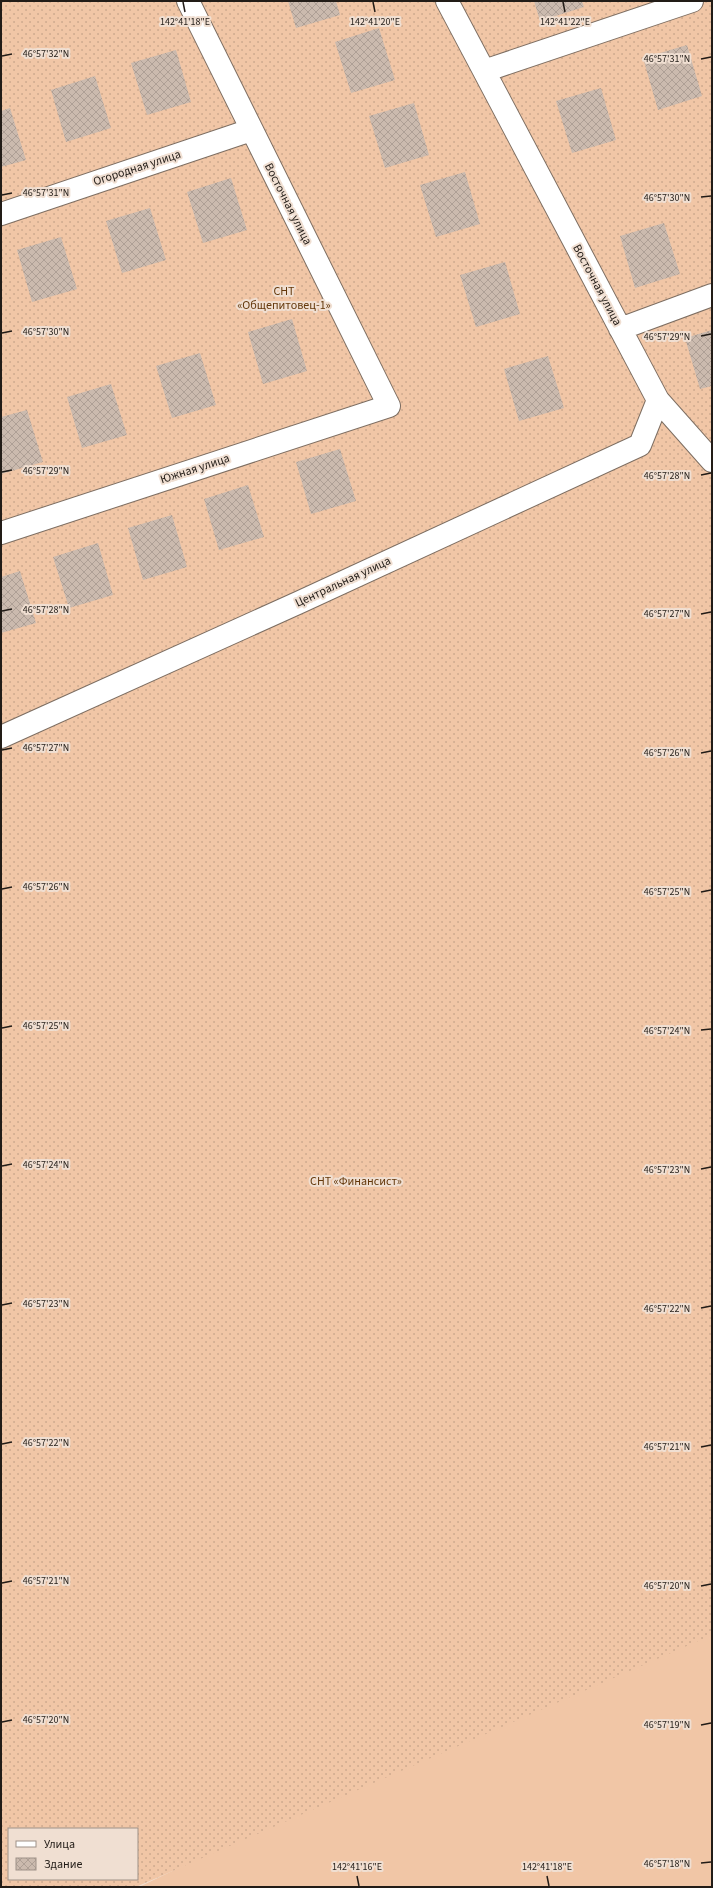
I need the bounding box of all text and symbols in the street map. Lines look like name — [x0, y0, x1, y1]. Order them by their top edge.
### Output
text: 142°41'18"E — [160, 15, 210, 29]
text: 142°41'20"E — [350, 15, 400, 29]
text: 142°41'22"E — [540, 15, 590, 29]
text: 46°57'32"N — [23, 47, 69, 61]
text: 46°57'31"N — [644, 52, 690, 66]
street label: Огородная улица — [91, 146, 183, 190]
street label: Восточная улица — [260, 160, 316, 248]
text: 46°57'31"N — [23, 186, 69, 200]
text: 46°57'30"N — [644, 191, 690, 205]
street label: Восточная улица — [568, 241, 626, 329]
park label: СНТ «Общепитовец-1» — [237, 283, 331, 314]
text: 46°57'30"N — [23, 325, 69, 339]
text: 46°57'29"N — [644, 330, 690, 344]
street label: Южная улица — [158, 450, 232, 488]
text: 46°57'29"N — [23, 464, 69, 478]
text: 46°57'28"N — [644, 469, 690, 483]
street label: Центральная улица — [292, 552, 394, 612]
text: 46°57'28"N — [23, 603, 69, 617]
text: 46°57'27"N — [644, 607, 690, 621]
text: 46°57'27"N — [23, 741, 69, 755]
text: 46°57'26"N — [644, 746, 690, 760]
text: 46°57'26"N — [23, 880, 69, 894]
text: 46°57'25"N — [644, 885, 690, 899]
text: 46°57'25"N — [23, 1019, 69, 1033]
text: 46°57'24"N — [644, 1024, 690, 1038]
text: 46°57'24"N — [23, 1158, 69, 1172]
text: 46°57'23"N — [644, 1163, 690, 1177]
park label: СНТ «Финансист» — [310, 1173, 402, 1190]
text: 46°57'23"N — [23, 1297, 69, 1311]
text: 46°57'22"N — [644, 1302, 690, 1316]
text: 46°57'22"N — [23, 1436, 69, 1450]
text: 46°57'21"N — [644, 1440, 690, 1454]
text: 46°57'21"N — [23, 1574, 69, 1588]
text: 46°57'20"N — [644, 1579, 690, 1593]
text: 46°57'20"N — [23, 1713, 69, 1727]
text: 46°57'19"N — [644, 1718, 690, 1732]
legend — [8, 1828, 138, 1880]
text: Улица — [44, 1836, 75, 1853]
text: Здание — [44, 1856, 83, 1873]
text: 46°57'18"N — [644, 1857, 690, 1871]
text: 142°41'16"E — [332, 1860, 382, 1874]
text: 142°41'18"E — [522, 1860, 572, 1874]

